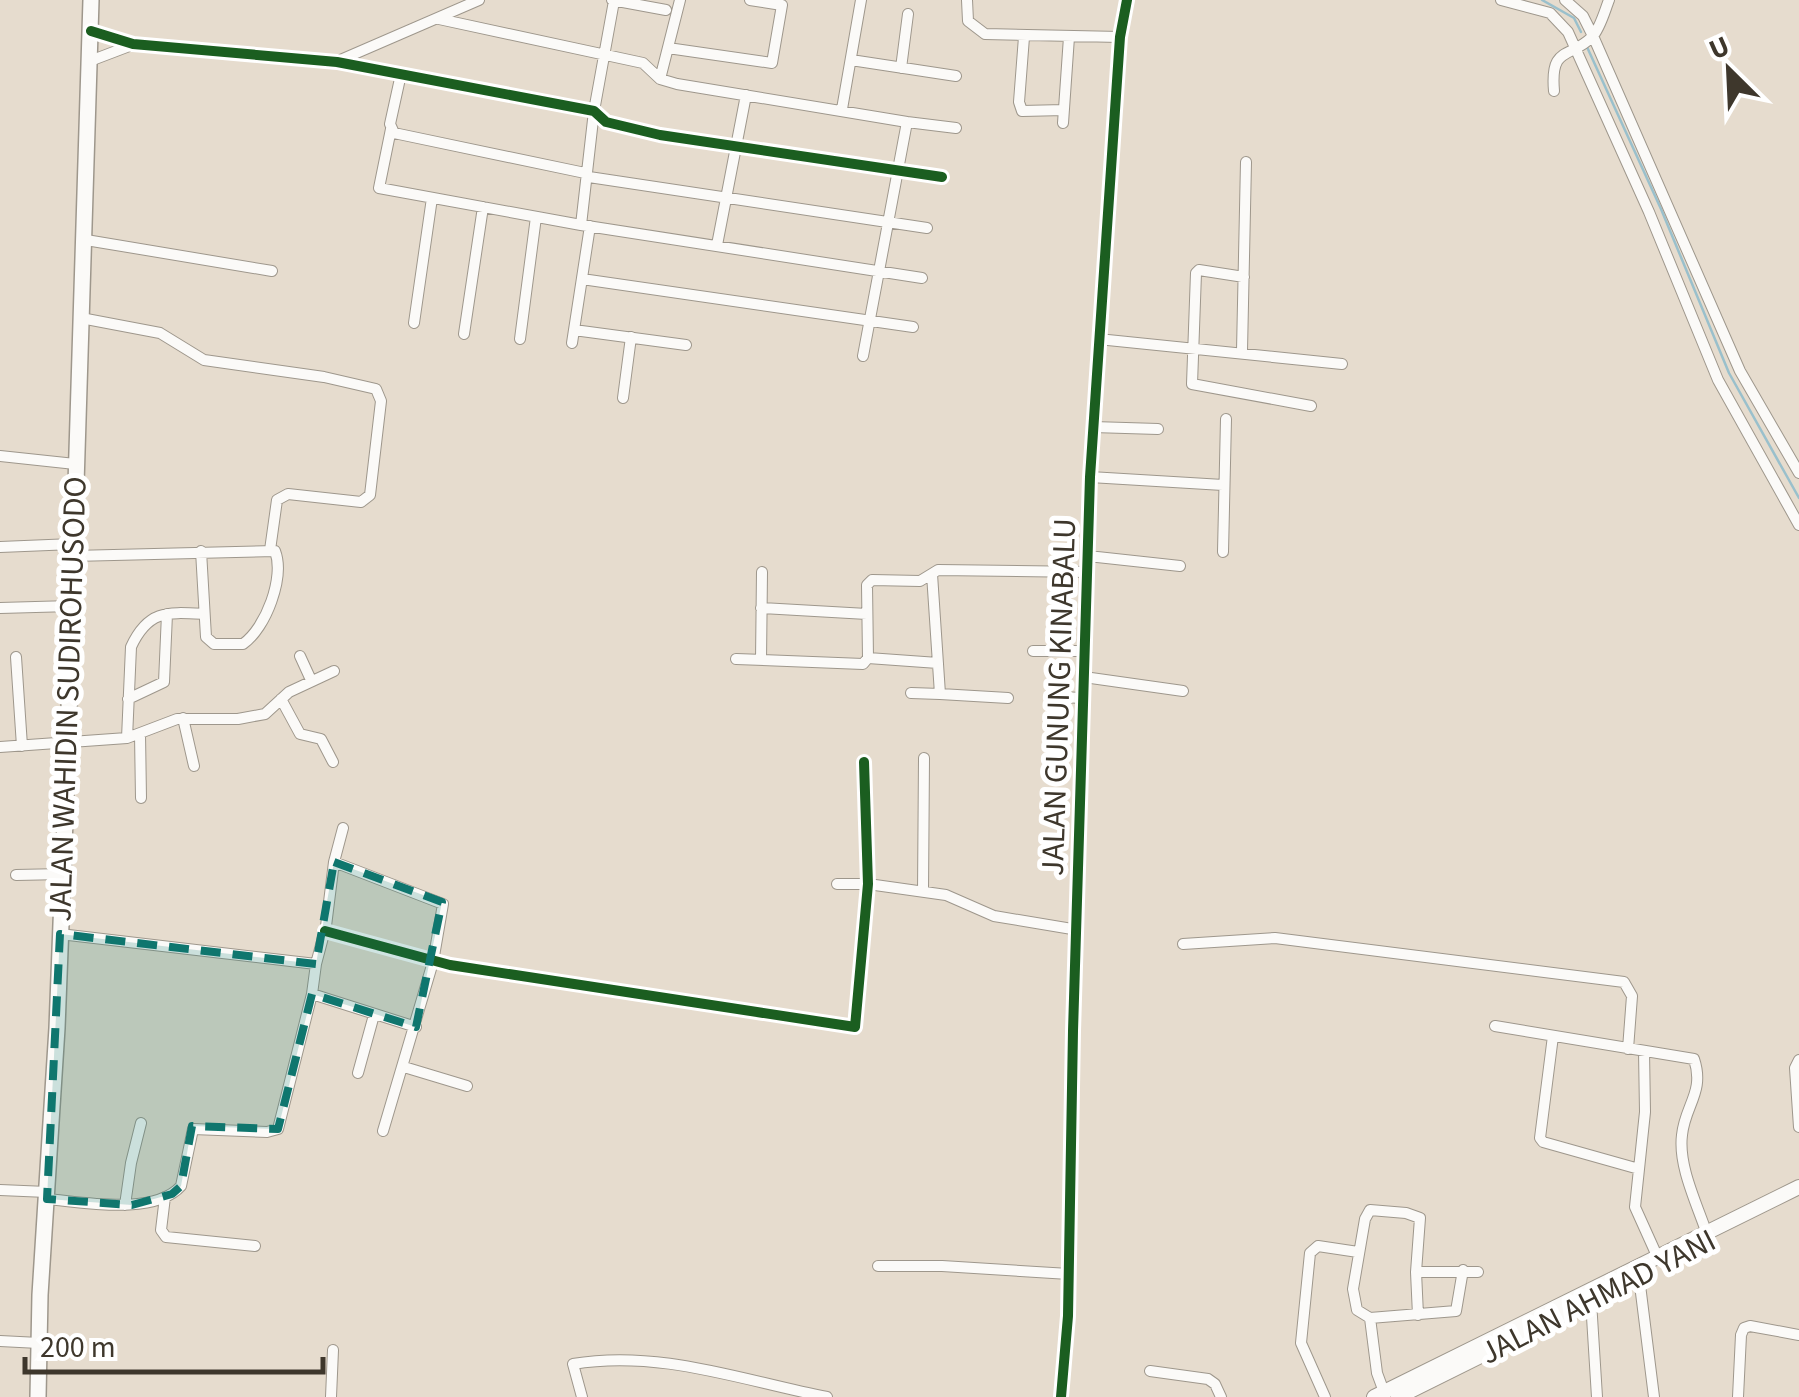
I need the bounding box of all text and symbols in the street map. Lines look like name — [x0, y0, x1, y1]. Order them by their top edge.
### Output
north arrow — [1679, 20, 1779, 120]
text: U — [1703, 26, 1736, 70]
street label: JALAN WAHIDIN SUDIROHUSODO — [37, 476, 99, 922]
street label: JALAN GUNUNG KINABALU — [1030, 517, 1088, 877]
street label: JALAN AHMAD YANI — [1472, 1218, 1724, 1376]
scale bar — [25, 1312, 322, 1374]
text: 200 m — [40, 1326, 116, 1369]

